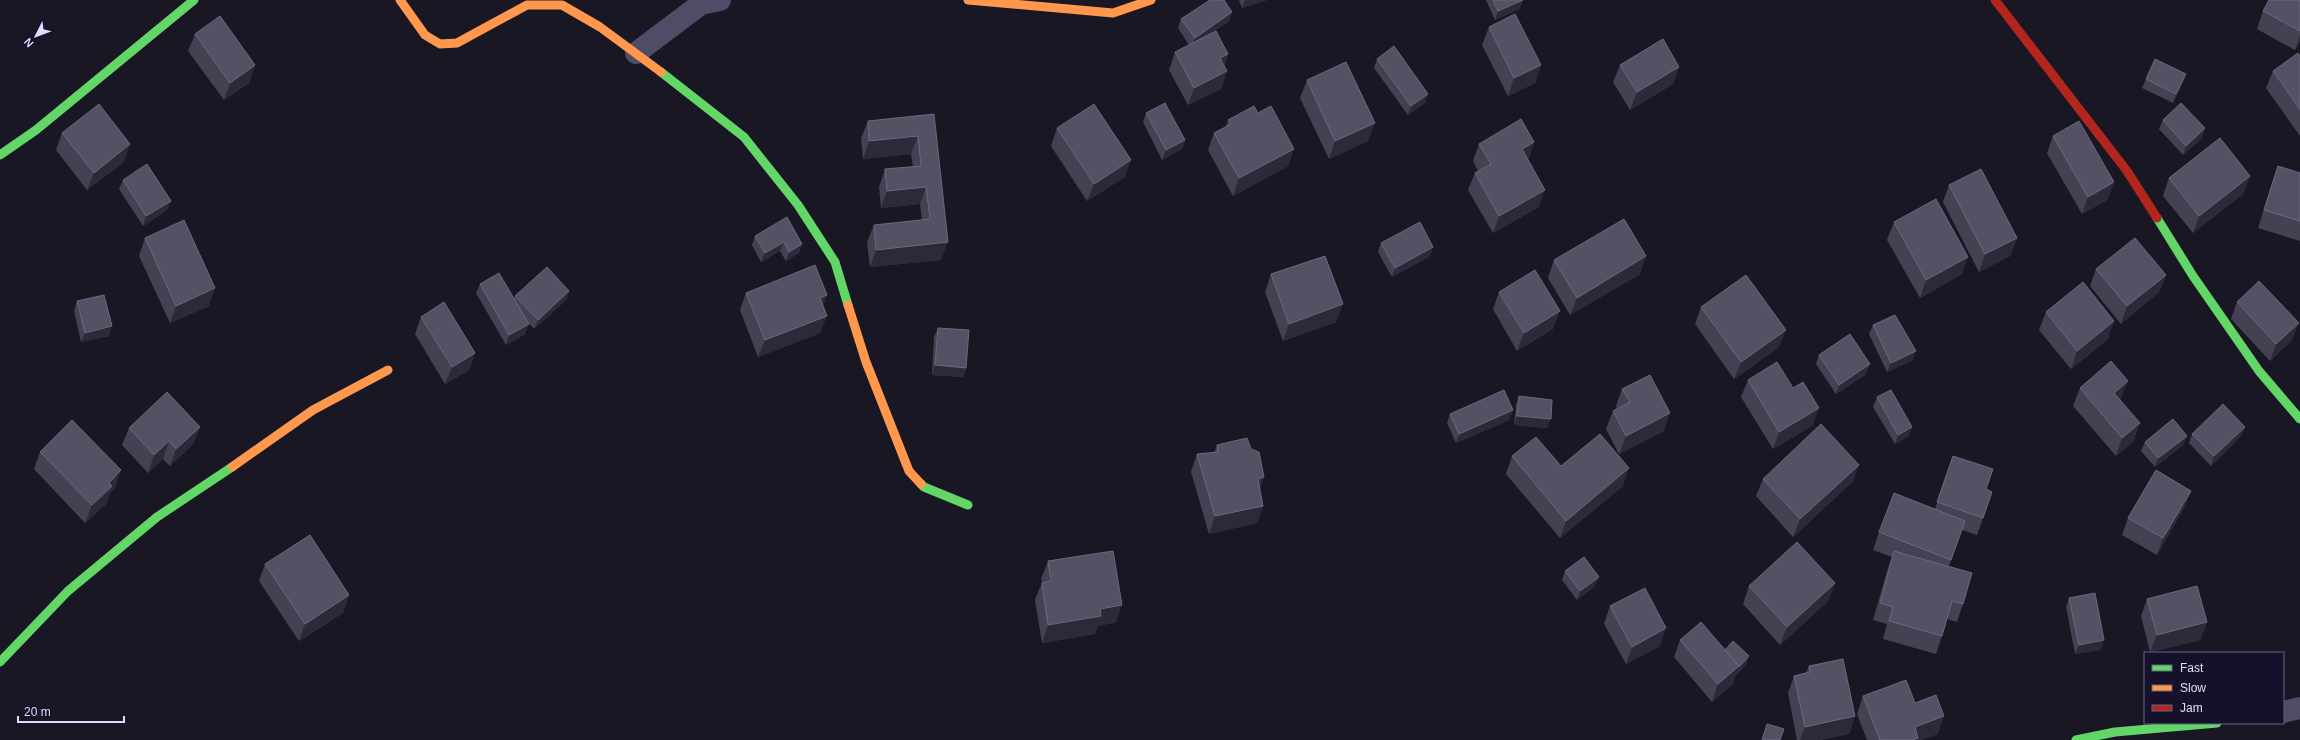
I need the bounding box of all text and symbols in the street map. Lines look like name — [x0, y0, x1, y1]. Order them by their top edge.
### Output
north arrow — [16, 16, 56, 56]
text: N — [21, 36, 36, 50]
legend — [2144, 652, 2284, 724]
text: Fast — [2180, 661, 2204, 675]
text: Slow — [2180, 681, 2206, 695]
scale bar — [18, 698, 124, 724]
text: Jam — [2180, 701, 2203, 715]
text: 20 m — [24, 705, 51, 719]

